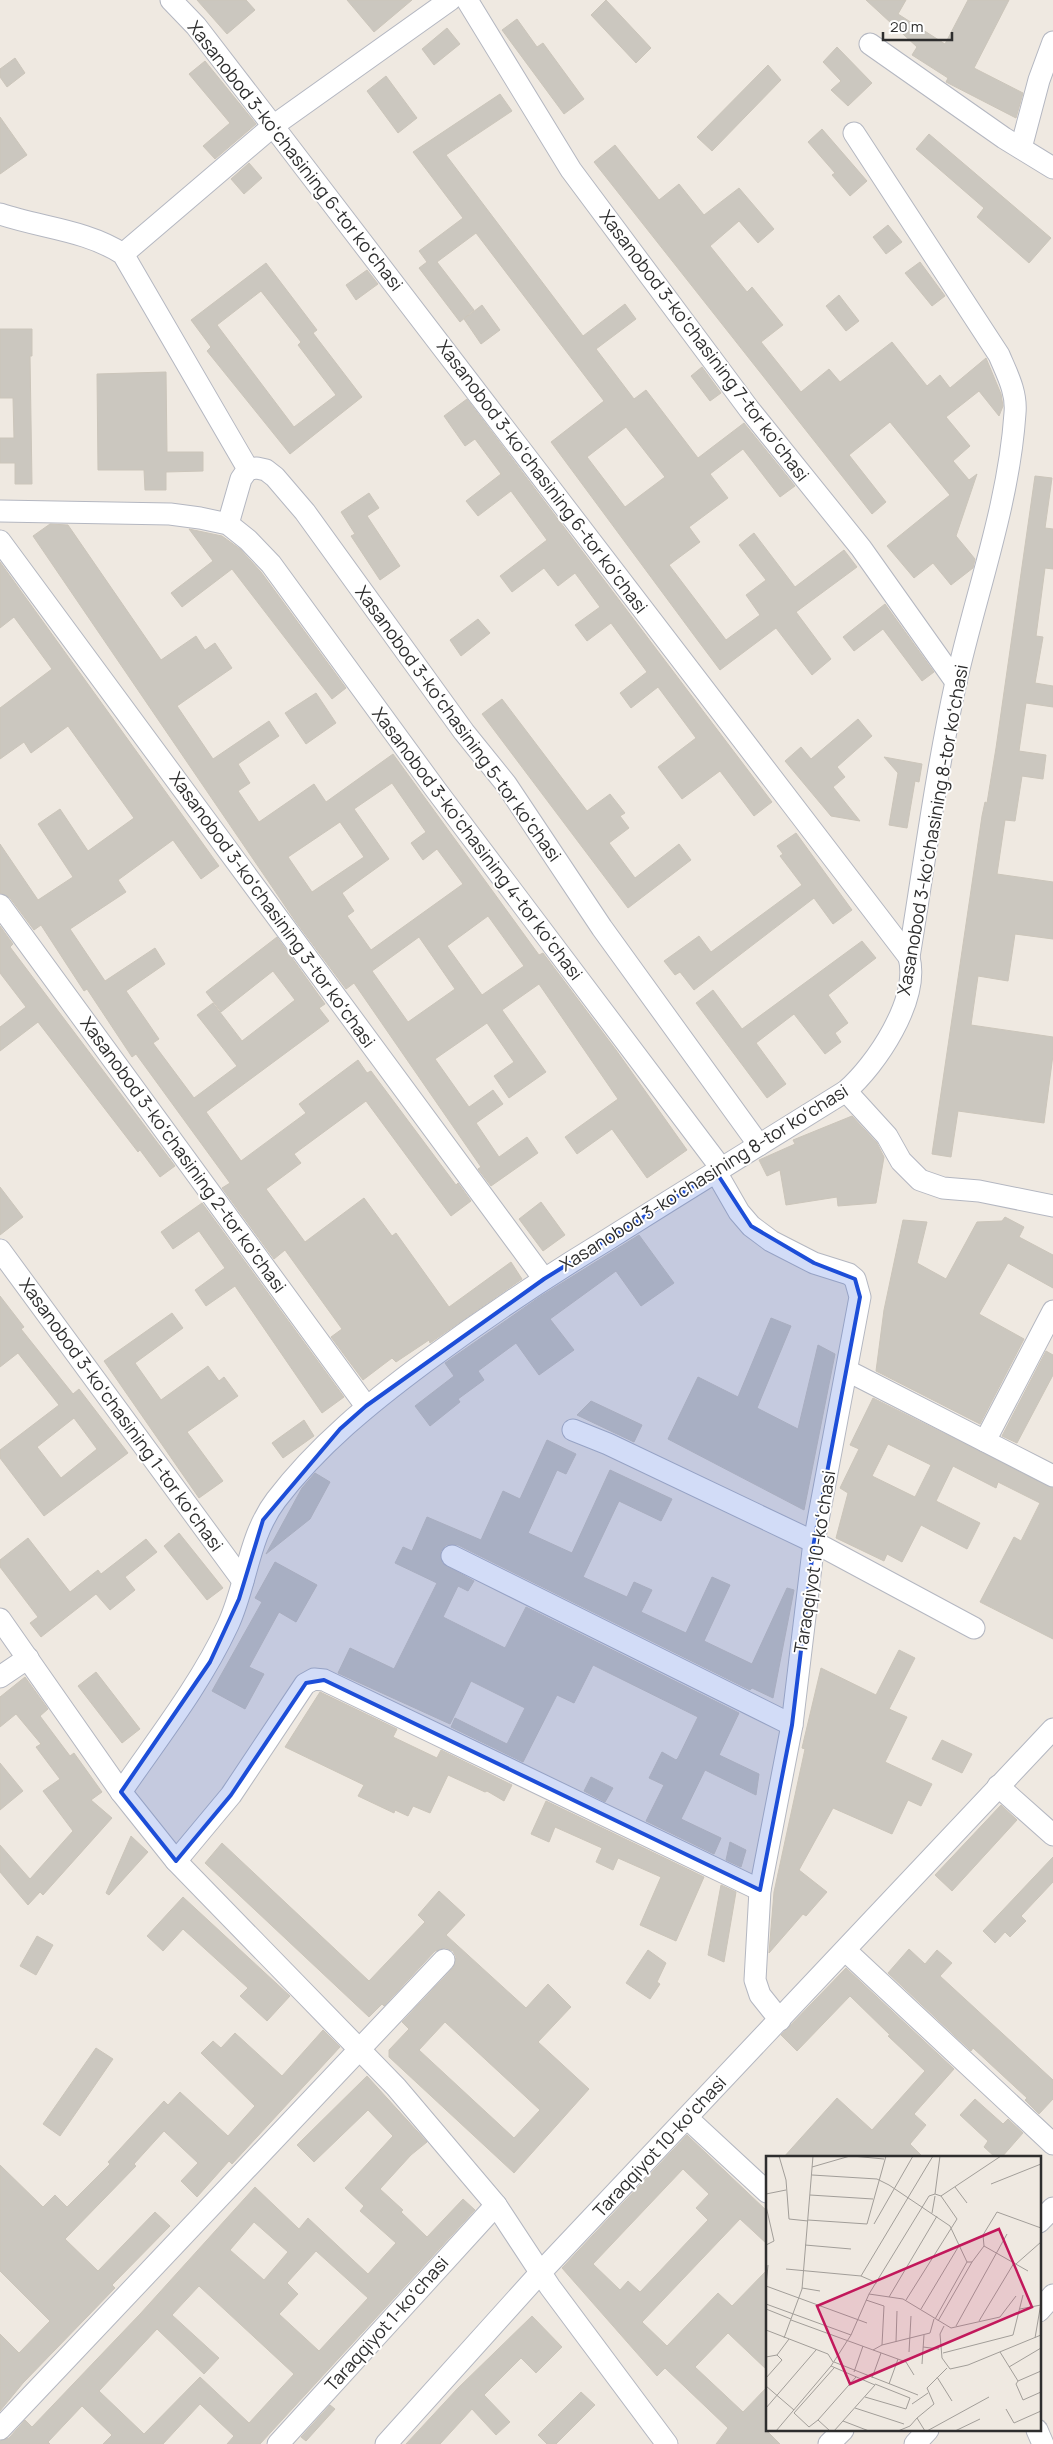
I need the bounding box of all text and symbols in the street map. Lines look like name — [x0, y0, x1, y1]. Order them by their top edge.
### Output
scale bar — [883, 10, 952, 42]
street label: Xasanobod 3-koʻchasining 6-tor koʻchasi — [183, 15, 409, 295]
text: 20 m — [890, 16, 923, 37]
street label: Xasanobod 3-koʻchasining 7-tor koʻchasi — [595, 205, 815, 486]
street label: Xasanobod 3-koʻchasining 6-tor koʻchasi — [432, 335, 654, 618]
street label: Xasanobod 3-koʻchasining 5-tor koʻchasi — [350, 581, 567, 866]
street label: Xasanobod 3-koʻchasining 8-tor koʻchasi — [891, 663, 973, 997]
street label: Xasanobod 3-koʻchasining 4-tor koʻchasi — [367, 702, 588, 985]
street label: Xasanobod 3-koʻchasining 3-tor koʻchasi — [165, 767, 381, 1052]
street label: Xasanobod 3-koʻchasining 2-tor koʻchasi — [76, 1012, 292, 1297]
street label: Xasanobod 3-koʻchasining 8-tor koʻchasi — [555, 1078, 852, 1276]
street label: Xasanobod 3-koʻchasining 1-tor koʻchasi — [14, 1273, 229, 1556]
street label: Taraqqiyot 10-koʻchasi — [788, 1469, 840, 1655]
street label: Taraqqiyot 10-koʻchasi — [587, 2070, 731, 2222]
inset map — [766, 2156, 1040, 2432]
street label: Taraqqiyot 1-koʻchasi — [319, 2251, 453, 2396]

